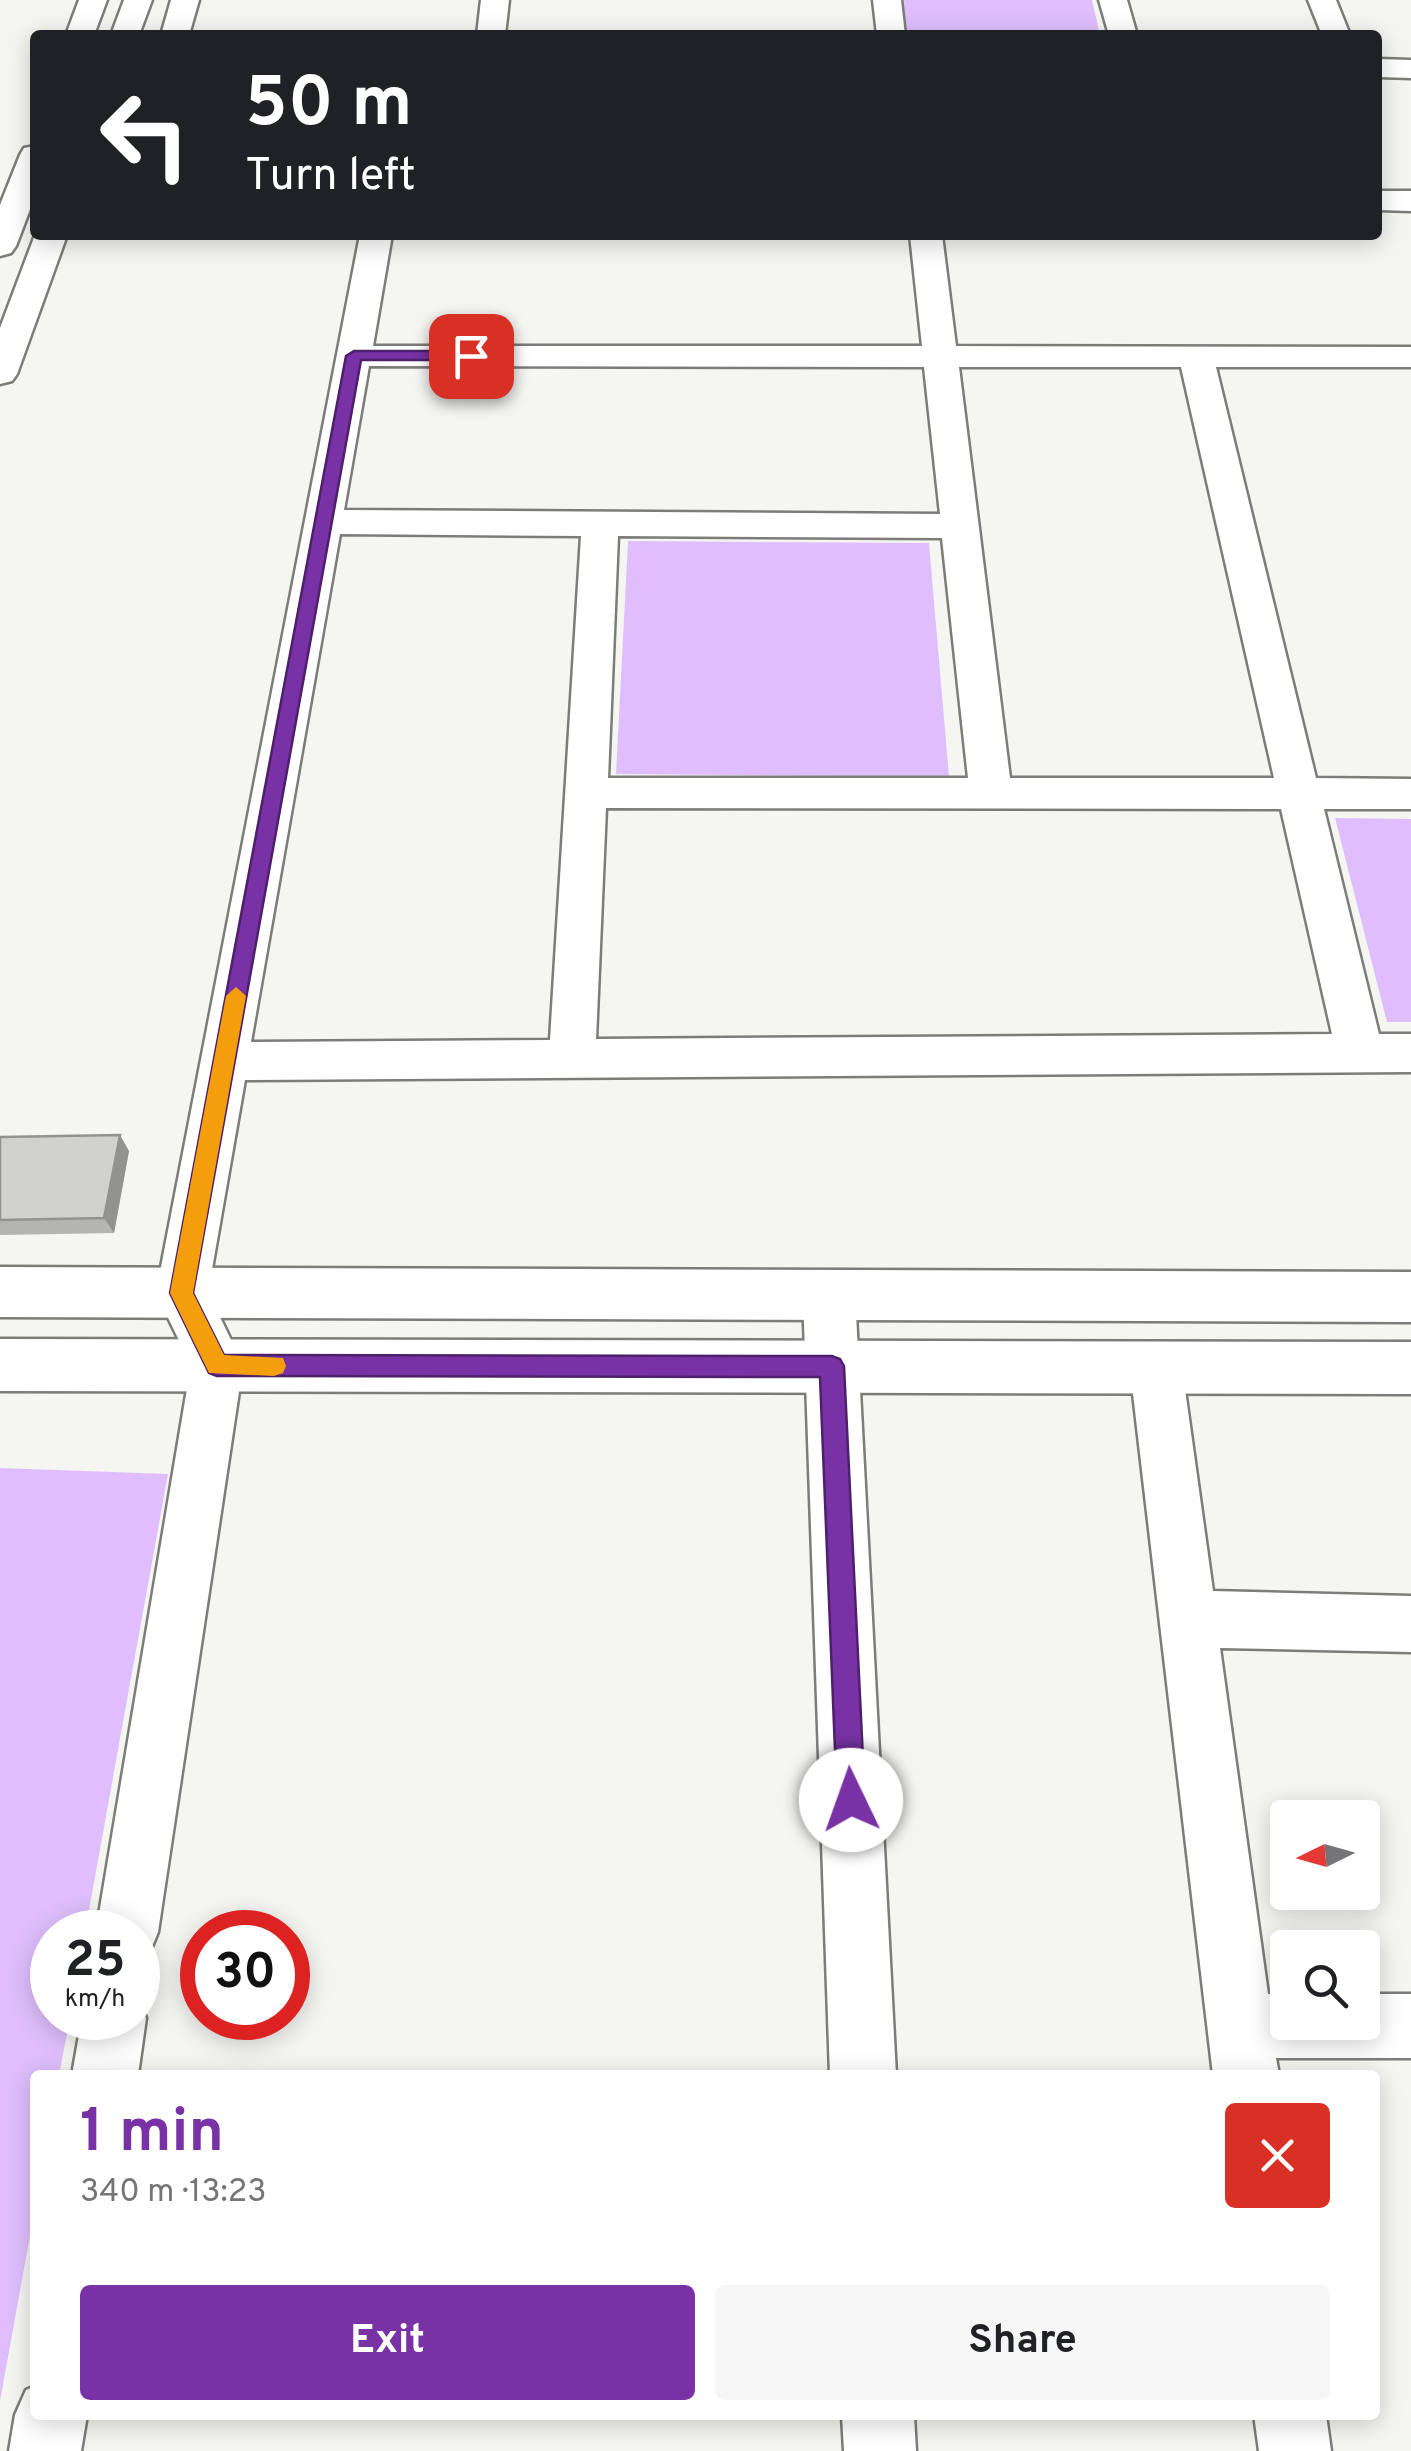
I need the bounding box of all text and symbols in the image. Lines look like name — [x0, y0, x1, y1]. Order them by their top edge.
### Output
text: 50 m — [245, 62, 412, 151]
icon: left — [80, 70, 210, 200]
text: Turn left — [245, 149, 416, 206]
pin — [429, 314, 514, 399]
icon: arrive — [444, 329, 499, 384]
position arrow — [799, 1748, 903, 1852]
north arrow — [1270, 1800, 1380, 1910]
map controls — [1270, 1800, 1380, 2040]
speed limit sign: 30 — [180, 1910, 310, 2040]
button: search — [1270, 1930, 1380, 2040]
text: 25 — [64, 1931, 126, 1994]
text: km/h — [65, 1984, 125, 2016]
text: 1 min — [80, 2097, 224, 2173]
button: close — [1225, 2103, 1330, 2208]
text: 340 m · 13:23 — [80, 2173, 267, 2213]
button: Exit — [80, 2285, 695, 2400]
button: Share — [715, 2285, 1330, 2400]

